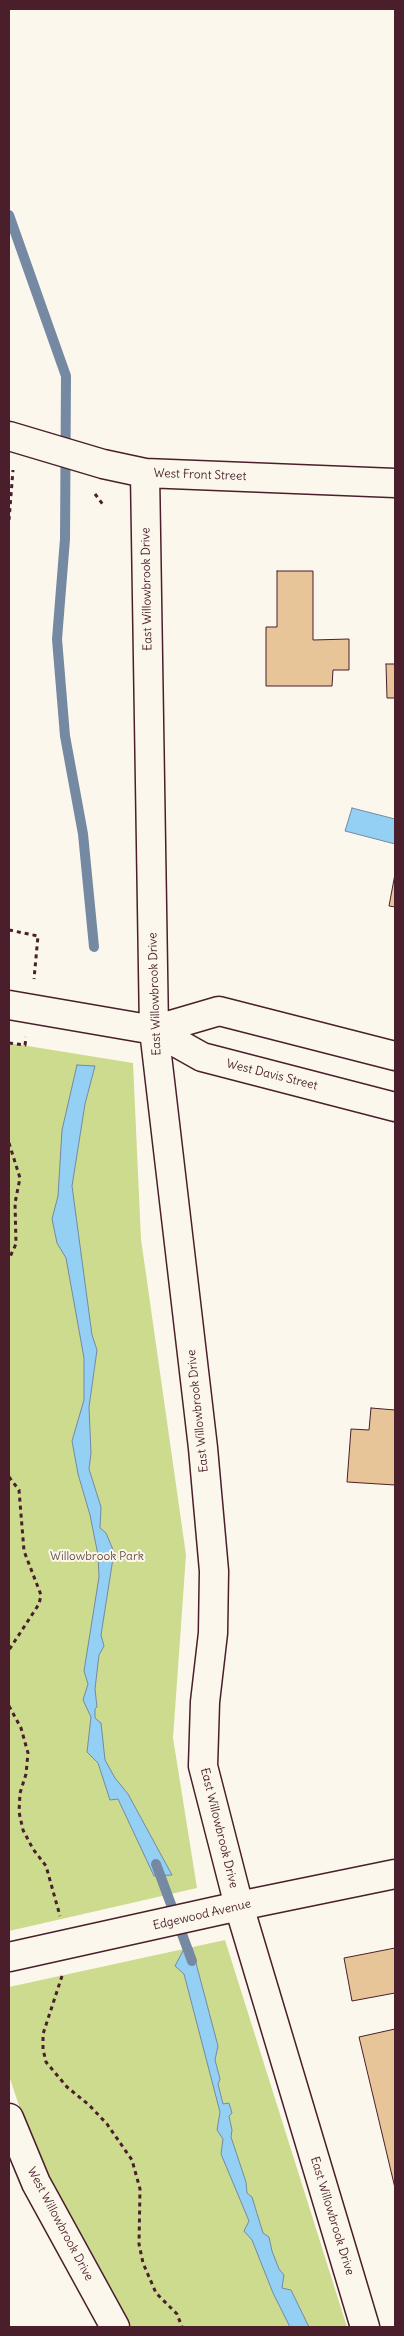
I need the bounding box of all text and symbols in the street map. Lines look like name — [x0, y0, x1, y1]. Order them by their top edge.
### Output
street label: West Front Street — [153, 466, 247, 484]
street label: East Willowbrook Drive — [139, 527, 155, 651]
street label: East Willowbrook Drive — [146, 932, 164, 1056]
street label: West Davis Street — [225, 1057, 319, 1093]
street label: East Willowbrook Drive — [184, 1349, 212, 1473]
park label: Willowbrook Park — [50, 1550, 144, 1564]
street label: East Willowbrook Drive — [197, 1766, 241, 1890]
street label: Edgewood Avenue — [152, 1897, 252, 1933]
street label: East Willowbrook Drive — [307, 2155, 357, 2277]
street label: West Willowbrook Drive — [24, 2165, 96, 2283]

